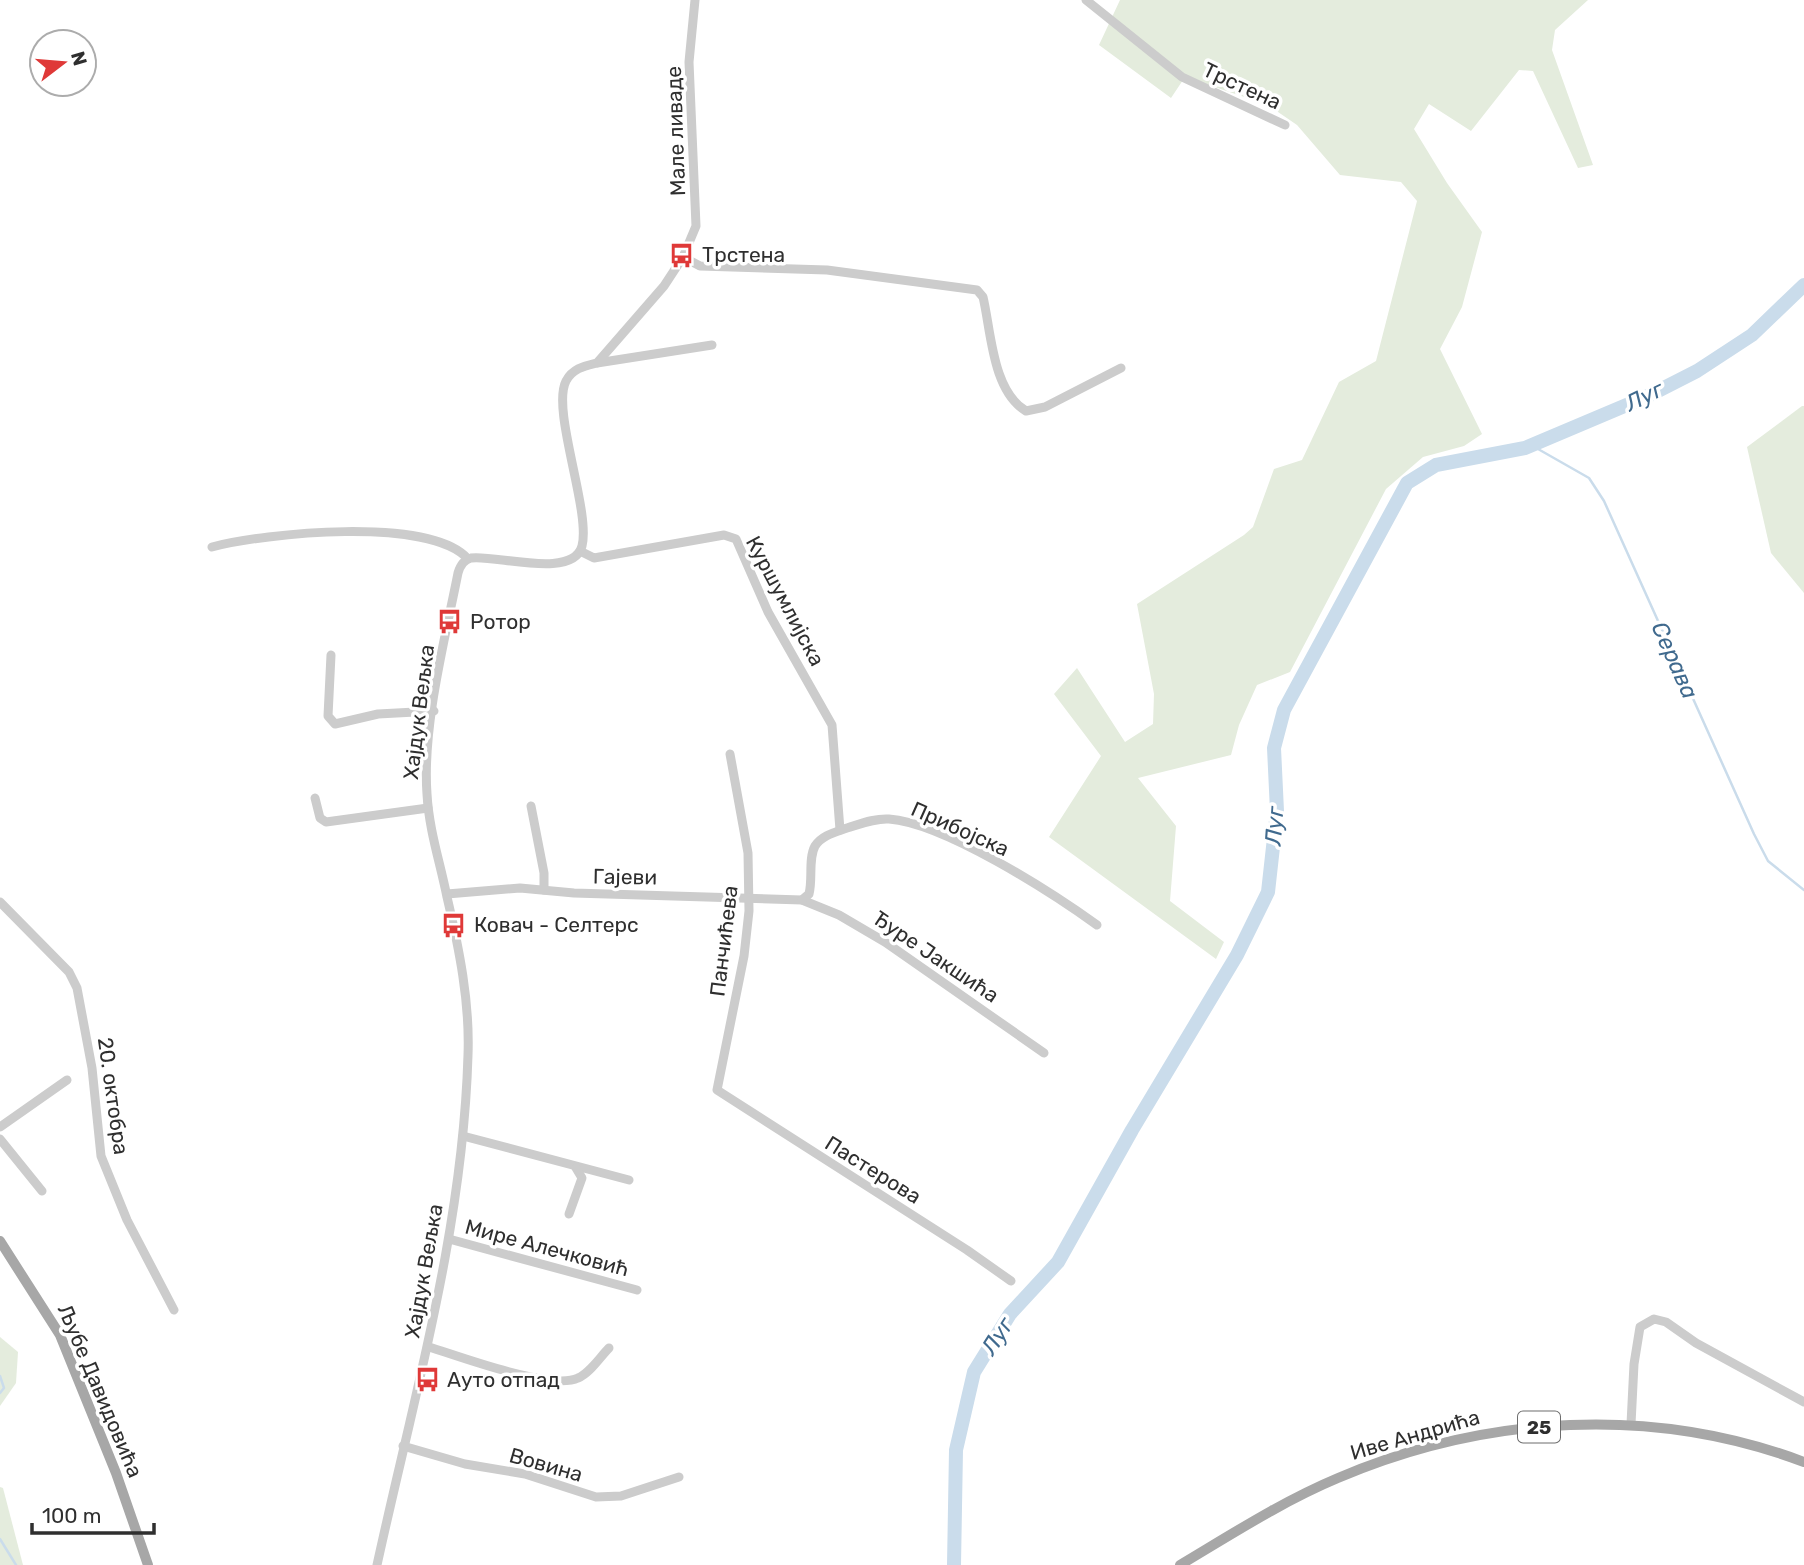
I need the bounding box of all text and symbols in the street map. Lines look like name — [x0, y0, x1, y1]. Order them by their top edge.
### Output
north arrow — [28, 28, 98, 98]
text: N — [66, 49, 92, 68]
street label: Трстена — [1199, 57, 1285, 114]
street label: Мале ливаде — [661, 66, 690, 196]
bus stop icon: Трстена — [668, 241, 696, 269]
place label: Трстена — [702, 242, 785, 267]
water label: Луг — [1619, 374, 1668, 418]
street label: Куршумлијска — [741, 532, 830, 670]
bus stop icon: Ротор — [436, 608, 464, 636]
place label: Ротор — [470, 609, 531, 634]
water label: Серава — [1646, 617, 1704, 703]
street label: Хајдук Вељка — [398, 643, 439, 781]
street label: Прибојска — [907, 796, 1013, 861]
water label: Луг — [1259, 805, 1289, 848]
street label: Гајеви — [593, 863, 657, 890]
street label: Панчићева — [704, 884, 743, 998]
street label: Ђуре Јакшића — [869, 905, 1004, 1008]
bus stop icon: Ковач - Селтерс — [440, 911, 468, 939]
place label: Ковач - Селтерс — [474, 912, 639, 937]
street label: 20. октобра — [93, 1036, 134, 1156]
street label: Пастерова — [821, 1130, 926, 1209]
street label: Хајдук Вељка — [399, 1202, 448, 1340]
street label: Мире Алечковић — [462, 1214, 632, 1281]
street label: Љубе Давидовића — [53, 1300, 148, 1481]
water label: Луг — [974, 1311, 1020, 1362]
bus stop icon: Ауто отпад — [413, 1366, 441, 1394]
place label: Ауто отпад — [447, 1367, 560, 1392]
street label: Иве Андрића — [1347, 1404, 1483, 1465]
road number: 25 — [1518, 1412, 1560, 1442]
street label: Вовина — [507, 1442, 586, 1487]
scale bar — [32, 1492, 154, 1536]
text: 100 m — [42, 1503, 101, 1528]

